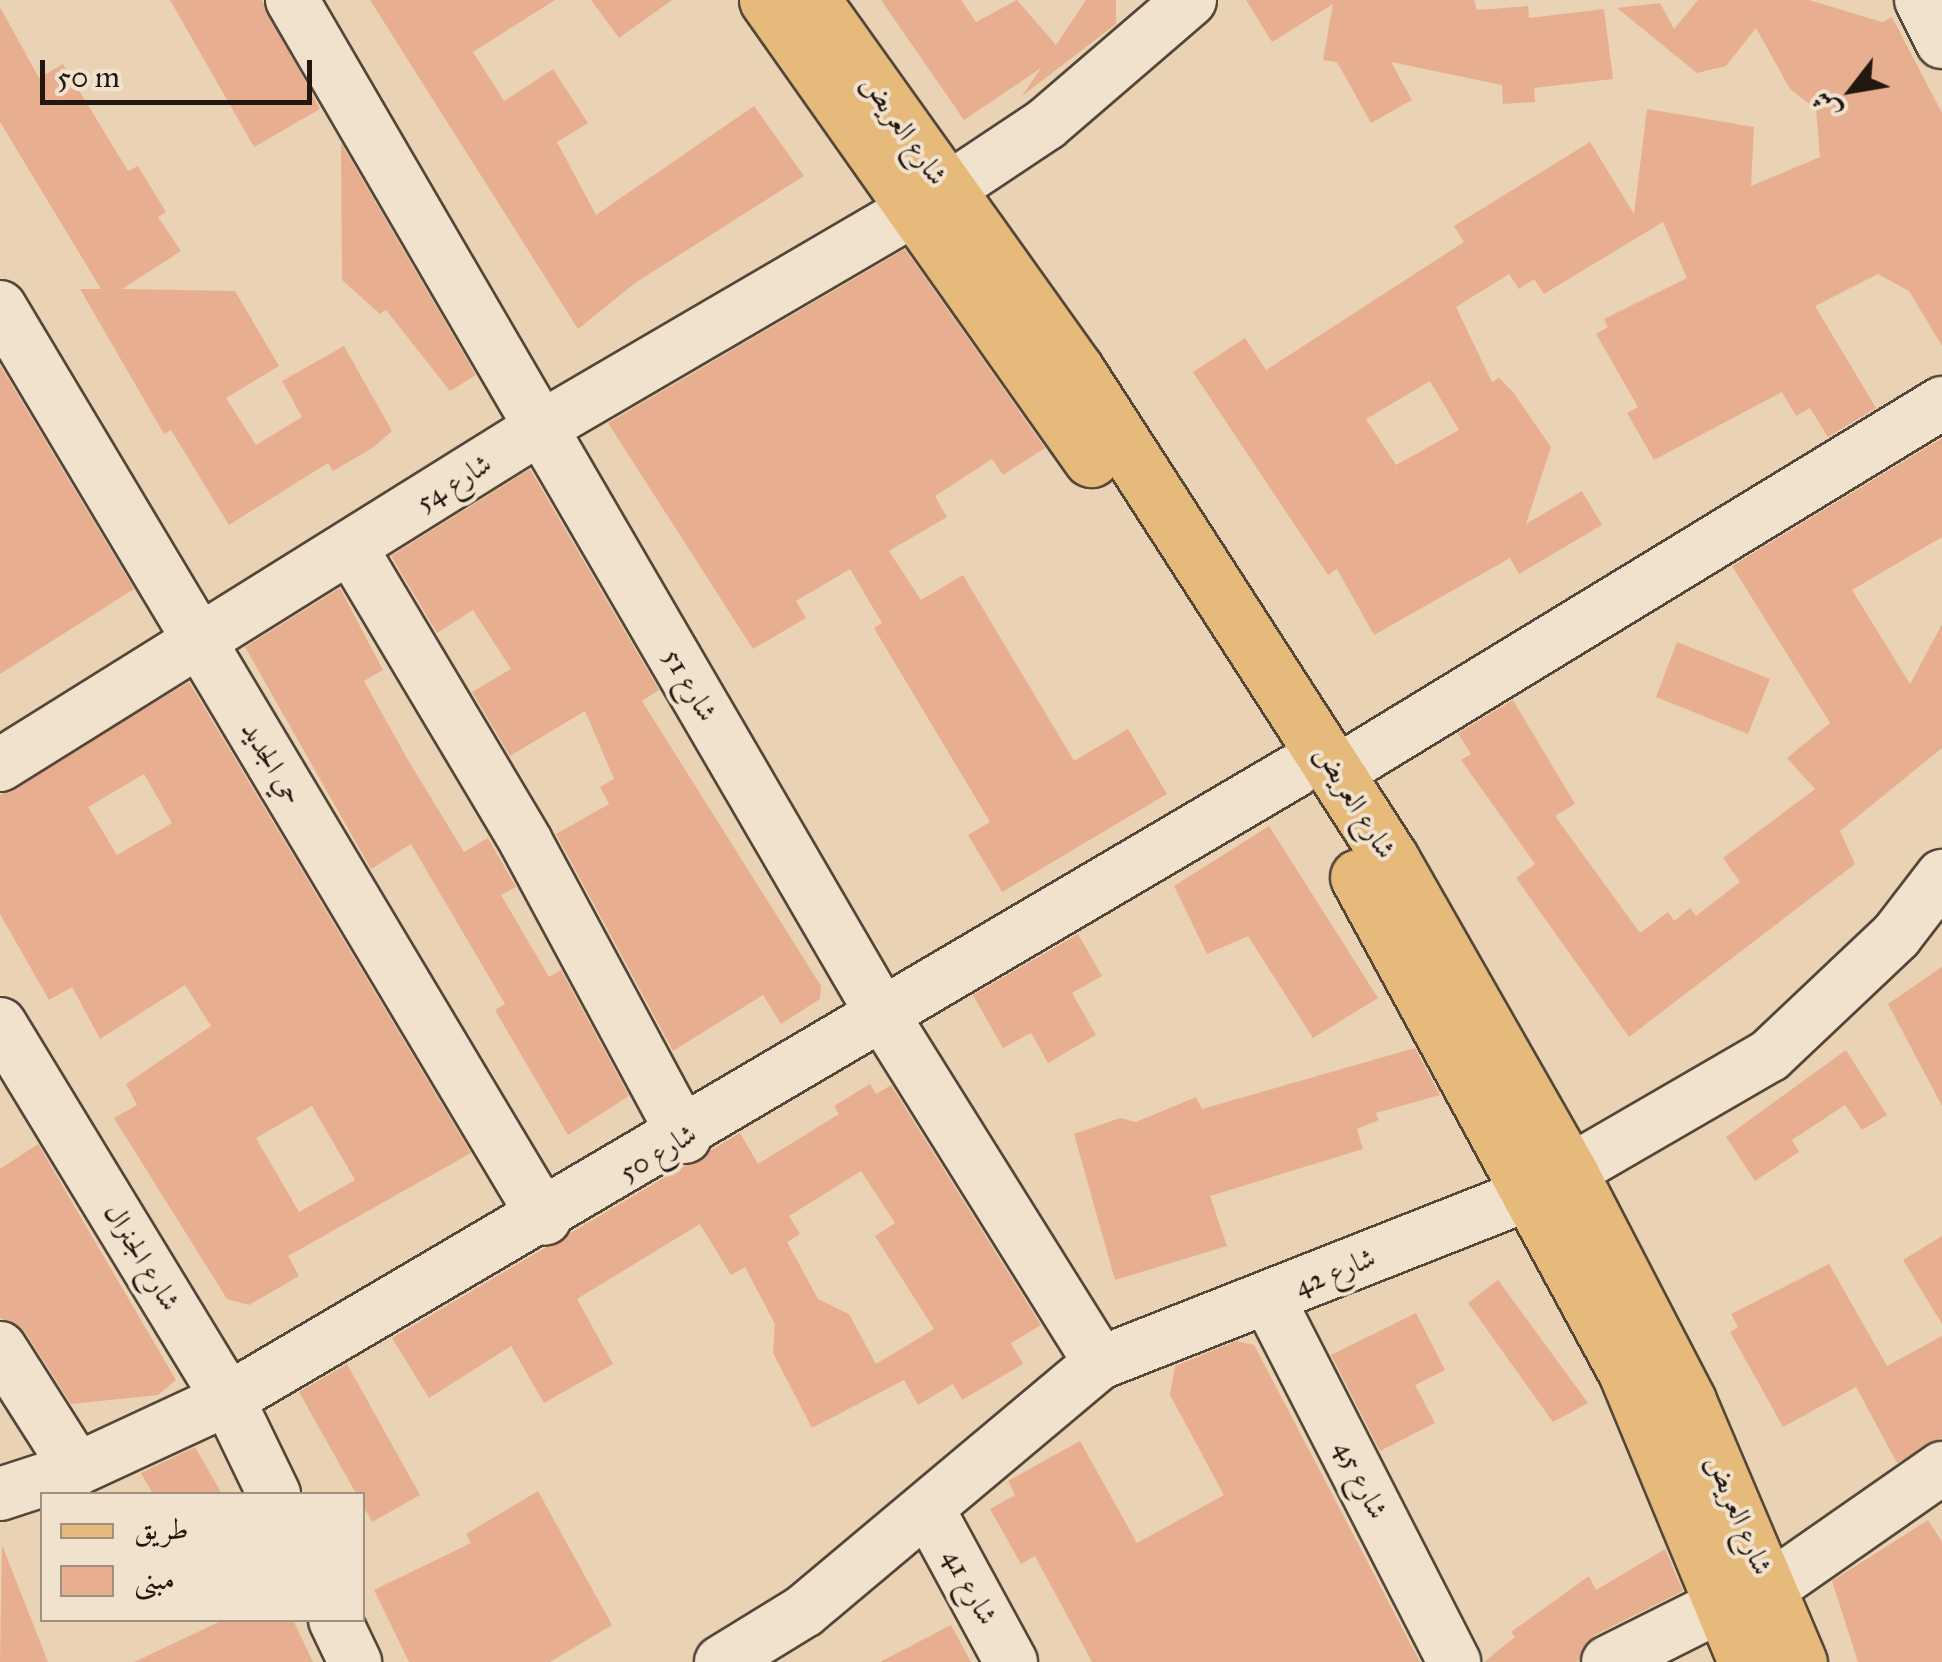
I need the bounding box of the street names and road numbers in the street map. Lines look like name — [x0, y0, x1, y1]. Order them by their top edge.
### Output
street label: شارع العريض — [854, 68, 954, 192]
street label: شارع 54 — [410, 447, 498, 519]
street label: شارع 51 — [656, 643, 724, 727]
street label: حي الجديد — [234, 715, 310, 811]
street label: شارع العريض — [1307, 739, 1403, 865]
street label: شارع 50 — [613, 1117, 703, 1189]
street label: شارع الجنرال — [97, 1197, 187, 1317]
street label: شارع 42 — [1290, 1241, 1380, 1303]
street label: شارع 45 — [1327, 1435, 1395, 1525]
street label: شارع العريض — [1699, 1450, 1779, 1580]
street label: شارع 41 — [936, 1543, 1004, 1631]

